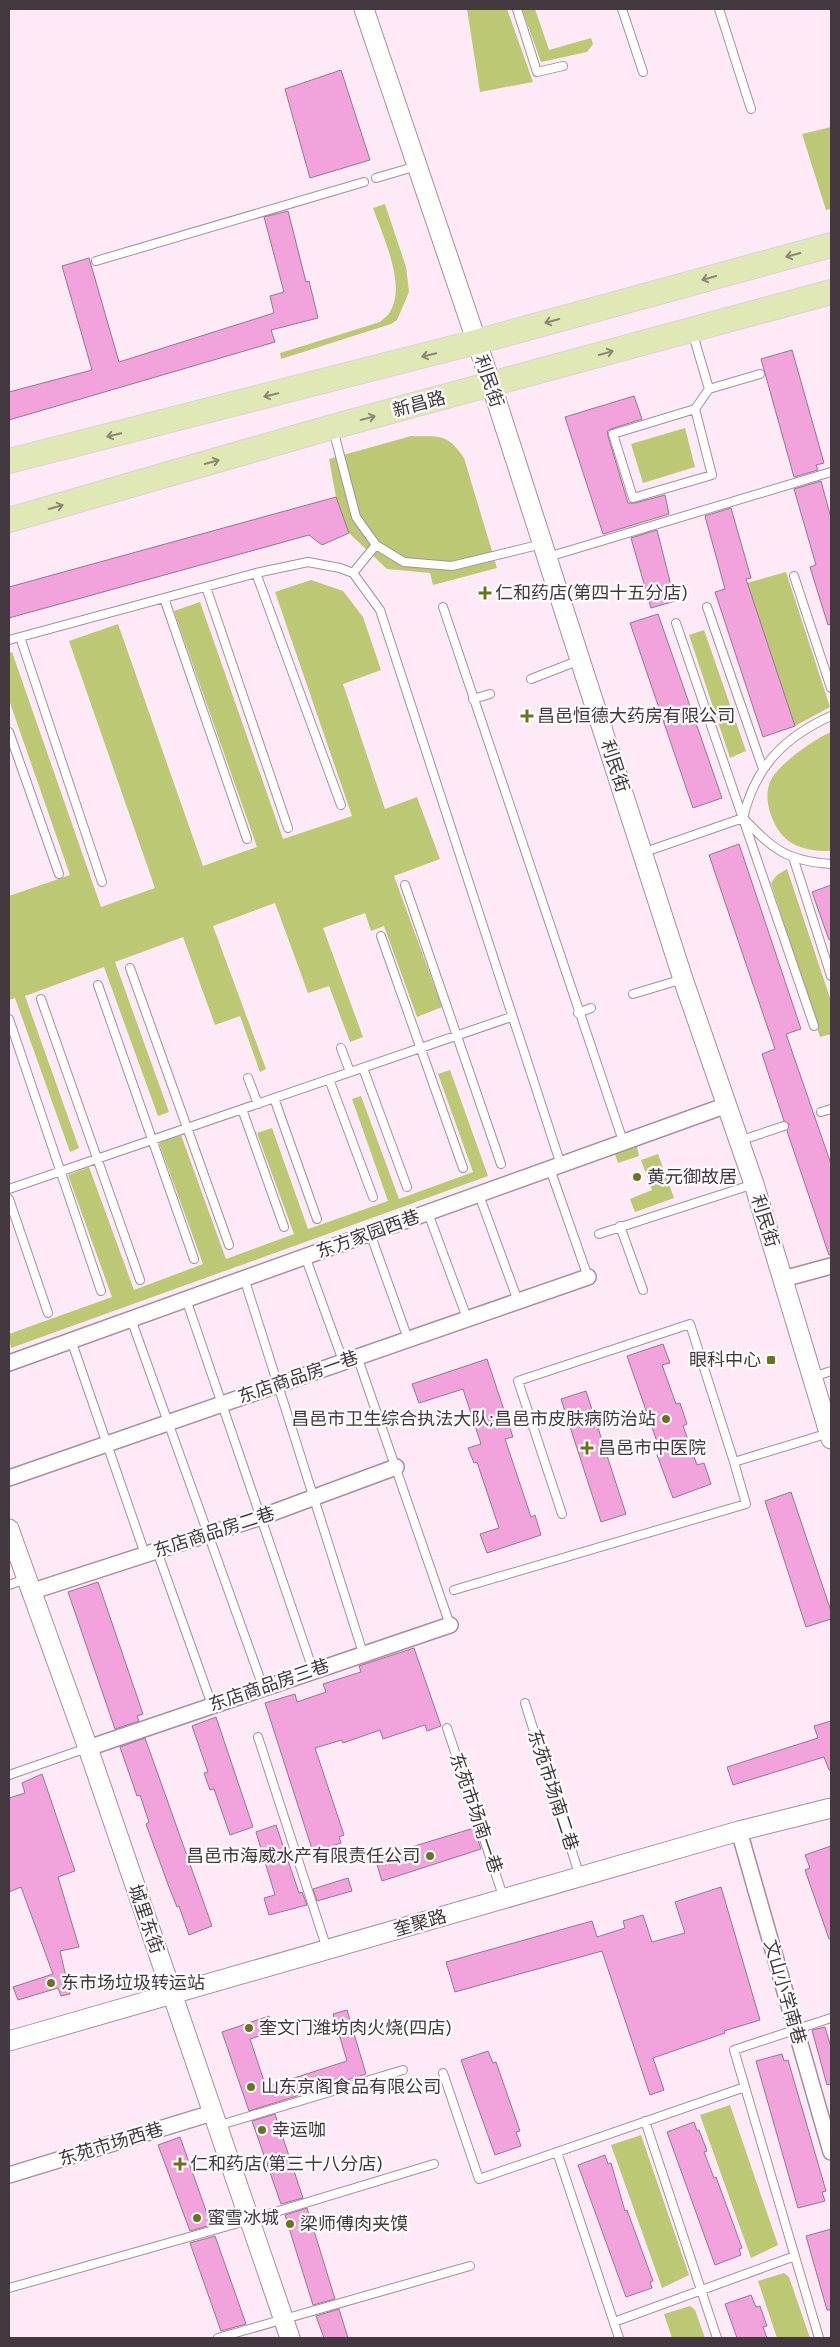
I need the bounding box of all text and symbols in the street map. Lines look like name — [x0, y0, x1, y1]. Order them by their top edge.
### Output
one-way arrow — [786, 251, 802, 260]
one-way arrow — [701, 273, 717, 283]
one-way arrow — [545, 317, 561, 327]
one-way arrow — [597, 348, 613, 357]
one-way arrow — [421, 350, 437, 360]
street label: 利民街 — [470, 352, 508, 410]
street label: 新昌路 — [390, 386, 448, 422]
one-way arrow — [264, 390, 280, 400]
one-way arrow — [360, 412, 376, 422]
one-way arrow — [106, 430, 122, 440]
one-way arrow — [203, 456, 219, 466]
one-way arrow — [47, 501, 63, 511]
place label: 仁和药店(第四十五分店) — [495, 582, 688, 604]
marker: 仁和药店(第四十五分店) — [479, 587, 491, 599]
place label: 昌邑恒德大药房有限公司 — [537, 705, 735, 727]
marker: 昌邑恒德大药房有限公司 — [521, 710, 533, 722]
street label: 利民街 — [596, 737, 634, 795]
place label: 黄元御故居 — [647, 1166, 737, 1188]
marker: 黄元御故居 — [631, 1171, 643, 1183]
street label: 利民街 — [747, 1192, 783, 1250]
street label: 东方家园西巷 — [313, 1205, 423, 1263]
street label: 东店商品房一巷 — [235, 1346, 361, 1408]
place label: 眼科中心 — [689, 1349, 761, 1371]
marker: 眼科中心 — [765, 1354, 777, 1366]
place label: 昌邑市卫生综合执法大队;昌邑市皮肤病防治站 — [291, 1408, 656, 1430]
marker: 昌邑市卫生综合执法大队;昌邑市皮肤病防治站 — [660, 1413, 672, 1425]
place label: 昌邑市中医院 — [598, 1437, 706, 1459]
marker: 昌邑市中医院 — [580, 1441, 594, 1455]
street label: 东店商品房二巷 — [151, 1502, 277, 1562]
street label: 东店商品房三巷 — [206, 1654, 332, 1716]
street label: 东苑市场南二巷 — [523, 1727, 583, 1853]
street label: 东苑市场南一巷 — [445, 1750, 507, 1876]
place label: 昌邑市海威水产有限责任公司 — [186, 1845, 420, 1867]
marker: 昌邑市海威水产有限责任公司 — [424, 1850, 436, 1862]
street label: 城里东街 — [124, 1881, 168, 1957]
street label: 奎聚路 — [391, 1905, 449, 1941]
street label: 文山小学南巷 — [760, 1937, 810, 2047]
place label: 东市场垃圾转运站 — [61, 1972, 205, 1994]
marker: 东市场垃圾转运站 — [45, 1977, 57, 1989]
place label: 奎文门潍坊肉火烧(四店) — [259, 2017, 452, 2039]
marker: 奎文门潍坊肉火烧(四店) — [243, 2022, 255, 2034]
place label: 山东京阁食品有限公司 — [261, 2076, 441, 2098]
marker: 山东京阁食品有限公司 — [245, 2081, 257, 2093]
street label: 东苑市场西巷 — [56, 2118, 166, 2170]
place label: 幸运咖 — [272, 2119, 326, 2141]
marker: 幸运咖 — [256, 2124, 268, 2136]
place label: 仁和药店(第三十八分店) — [190, 2153, 383, 2175]
marker: 仁和药店(第三十八分店) — [174, 2158, 186, 2170]
place label: 蜜雪冰城 — [207, 2207, 279, 2229]
marker: 蜜雪冰城 — [191, 2212, 203, 2224]
place label: 梁师傅肉夹馍 — [300, 2213, 408, 2235]
marker: 梁师傅肉夹馍 — [284, 2218, 296, 2230]

